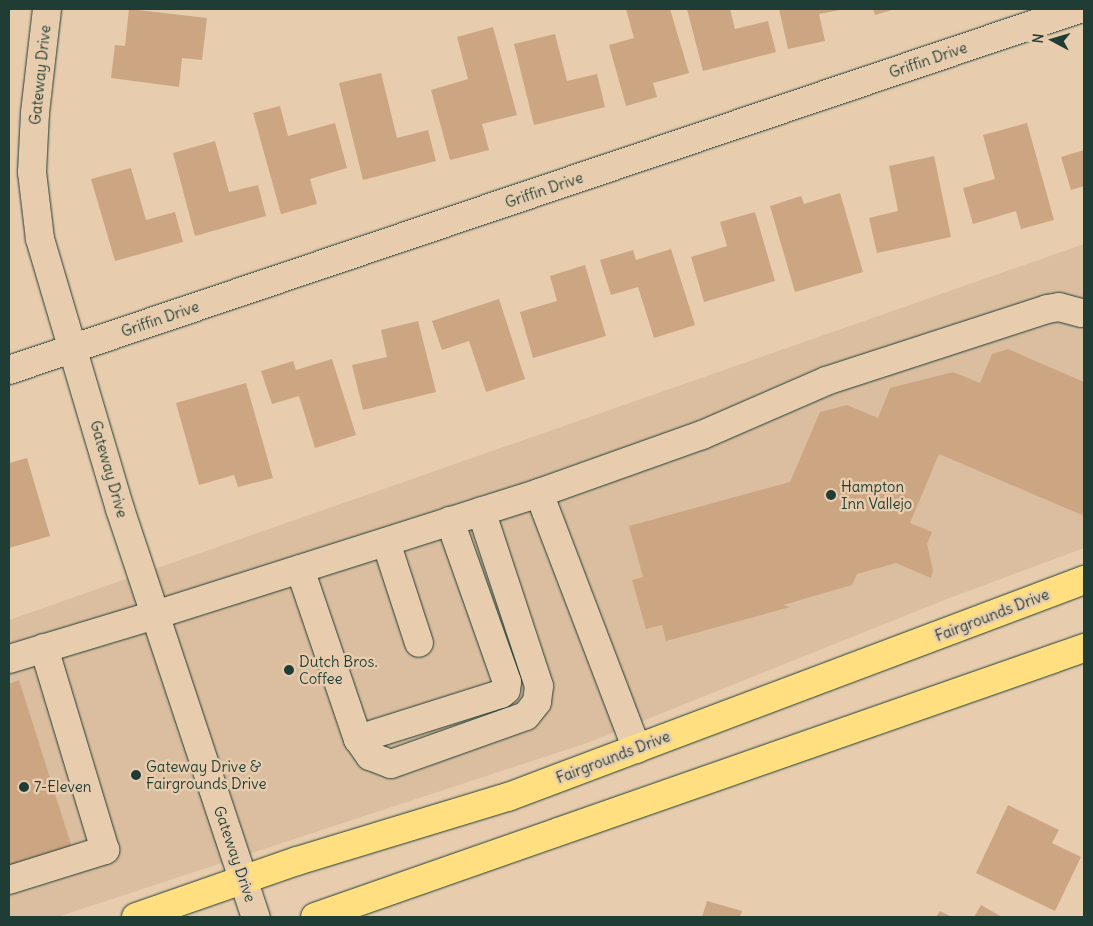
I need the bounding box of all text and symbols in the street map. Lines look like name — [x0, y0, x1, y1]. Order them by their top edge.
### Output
north arrow — [1028, 15, 1078, 65]
street label: Gateway Drive — [26, 24, 54, 126]
text: N — [1029, 33, 1048, 44]
street label: Griffin Drive — [887, 38, 969, 82]
street label: Griffin Drive — [503, 168, 585, 212]
street label: Griffin Drive — [119, 297, 201, 341]
street label: Gateway Drive — [87, 418, 131, 520]
place label: Hampton Inn Vallejo — [841, 477, 912, 512]
marker: Hampton Inn Vallejo — [825, 489, 837, 501]
street label: Fairgrounds Drive — [932, 585, 1052, 645]
place label: Dutch Bros. Coffee — [299, 652, 377, 687]
marker: Dutch Bros. Coffee — [283, 664, 295, 676]
street label: Fairgrounds Drive — [553, 727, 673, 787]
place label: Gateway Drive & Fairgrounds Drive — [146, 757, 267, 792]
marker: Gateway Drive & Fairgrounds Drive — [130, 769, 142, 781]
place label: 7-Eleven — [34, 778, 92, 796]
marker: 7-Eleven — [18, 781, 30, 793]
street label: Gateway Drive — [210, 804, 260, 904]

